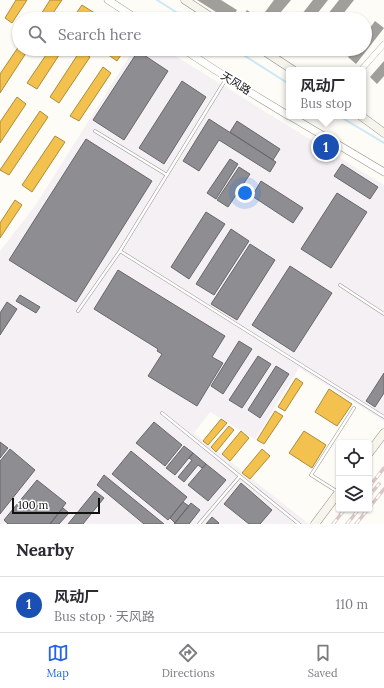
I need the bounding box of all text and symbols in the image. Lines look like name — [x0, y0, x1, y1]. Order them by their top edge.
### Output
search box — [12, 12, 372, 56]
icon: search — [26, 23, 48, 45]
text: Search here — [58, 25, 141, 44]
popup — [286, 67, 366, 119]
street label: 天风路 — [218, 68, 254, 98]
text: 风动厂 — [300, 76, 345, 95]
text: Bus stop — [300, 95, 352, 112]
pin: 1 — [313, 132, 339, 162]
your location — [235, 183, 255, 203]
map controls — [336, 440, 372, 512]
button: locate — [336, 440, 372, 476]
button: layers — [336, 476, 372, 512]
scale bar — [12, 496, 100, 515]
text: 100 m — [18, 498, 48, 512]
text: Nearby — [16, 539, 74, 561]
text: 风动厂 — [54, 587, 99, 606]
text: 1 — [26, 596, 32, 613]
text: 110 m — [335, 596, 368, 613]
text: Bus stop · 天风路 — [54, 608, 155, 625]
tab: Map — [46, 642, 69, 680]
tab: Directions — [162, 642, 215, 680]
tab: Saved — [308, 642, 338, 680]

